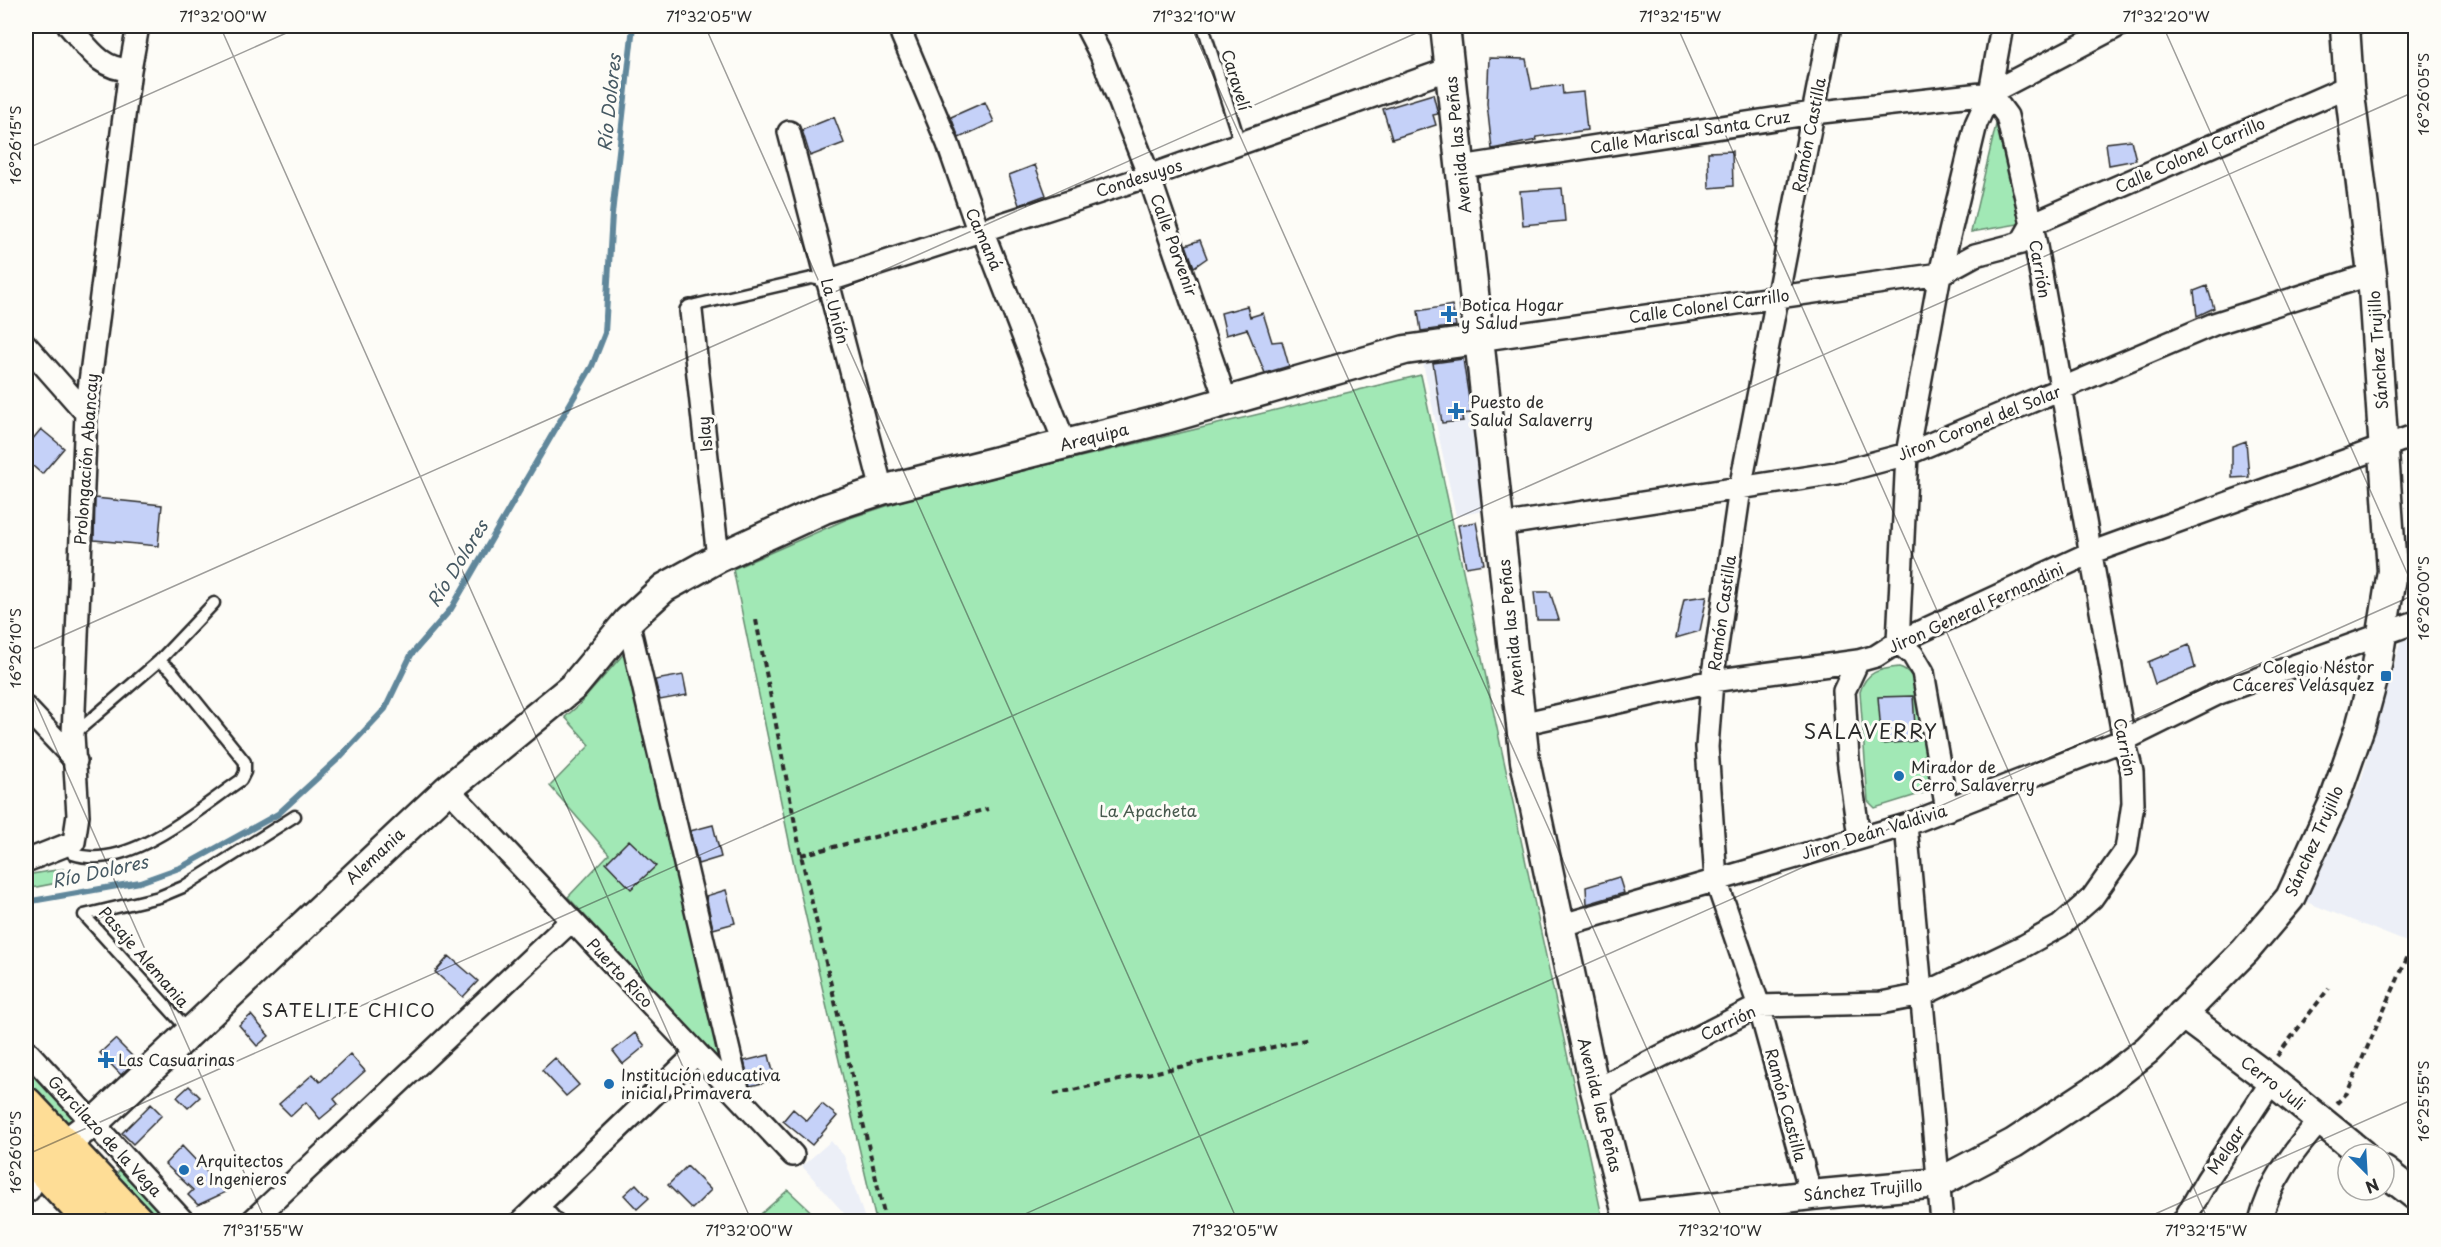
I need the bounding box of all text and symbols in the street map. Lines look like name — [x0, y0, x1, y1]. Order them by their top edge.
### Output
text: 71°32'00"W — [179, 4, 267, 27]
text: 71°32'05"W — [666, 4, 753, 27]
text: 71°32'10"W — [1152, 4, 1236, 27]
text: 71°32'15"W — [1639, 4, 1722, 27]
text: 71°32'20"W — [2122, 4, 2210, 27]
street label: Caravelí — [1216, 46, 1258, 114]
water label: Río Dolores — [590, 51, 627, 153]
text: 16°26'05"S — [2411, 53, 2434, 135]
street label: Avenida las Peñas — [1438, 75, 1476, 215]
street label: Ramón Castilla — [1785, 75, 1831, 194]
street label: Calle Mariscal Santa Cruz — [1588, 103, 1792, 159]
text: 16°26'15"S — [3, 105, 26, 185]
street label: Calle Colonel Carrillo — [2111, 110, 2269, 198]
street label: Condesuyos — [1092, 152, 1185, 202]
street label: Calle Porvenir — [1145, 190, 1205, 300]
street label: Camaná — [961, 204, 1009, 274]
street label: Carrión — [2024, 238, 2058, 300]
street label: La Unión — [816, 275, 856, 346]
street label: Calle Colonel Carrillo — [1627, 282, 1791, 328]
street label: Sánchez Trujillo — [2361, 290, 2393, 410]
place label: Botica Hogar y Salud — [1461, 292, 1564, 334]
marker: Botica Hogar y Salud — [1442, 307, 1456, 321]
street label: Prolongación Abancay — [67, 372, 103, 546]
street label: Jiron Coronel del Solar — [1893, 378, 2064, 466]
place label: Puesto de Salud Salaverry — [1470, 389, 1593, 431]
marker: Puesto de Salud Salaverry — [1447, 402, 1465, 420]
street label: Islay — [690, 415, 718, 453]
street label: Arequipa — [1057, 416, 1131, 456]
water label: Río Dolores — [419, 513, 495, 612]
street label: Ramón Castilla — [1701, 553, 1741, 672]
street label: Jiron General Fernandini — [1884, 556, 2067, 658]
text: 16°26'00"S — [2411, 556, 2434, 640]
street label: Avenida las Peñas — [1491, 558, 1529, 698]
text: 16°26'10"S — [3, 608, 26, 688]
place label: Colegio Néstor Cáceres Velásquez — [2232, 654, 2375, 696]
marker: Colegio Néstor Cáceres Velásquez — [2379, 669, 2393, 683]
district label: SALAVERRY — [1804, 716, 1938, 746]
street label: Carrión — [2109, 716, 2143, 778]
place label: Mirador de Cerro Salaverry — [1911, 754, 2035, 796]
marker: Mirador de Cerro Salaverry — [1892, 769, 1906, 783]
street label: Sánchez Trujillo — [2278, 781, 2348, 900]
street label: Jiron Deán Valdivia — [1798, 797, 1950, 865]
park label: La Apacheta — [1099, 798, 1197, 822]
street label: Alemania — [339, 821, 409, 889]
water label: Río Dolores — [49, 847, 152, 894]
street label: Pasaje Alemania — [94, 900, 196, 1012]
street label: Puerto Rico — [582, 932, 659, 1013]
district label: SATELITE CHICO — [262, 996, 436, 1023]
street label: Carrión — [1696, 998, 1759, 1046]
street label: Avenida las Peñas — [1573, 1035, 1629, 1174]
street label: Ramón Castilla — [1760, 1045, 1814, 1164]
place label: Las Casuarinas — [118, 1047, 235, 1071]
street label: Cerro Juli — [2236, 1049, 2311, 1115]
marker: Las Casuarinas — [99, 1053, 113, 1067]
text: 16°25'55"S — [2411, 1060, 2434, 1142]
place label: Institución educativa inicial Primavera — [621, 1062, 780, 1104]
street label: Garcilazo de la Vega — [43, 1069, 168, 1201]
marker: Institución educativa inicial Primavera — [602, 1077, 616, 1091]
text: 16°26'05"S — [3, 1111, 26, 1193]
street label: Melgar — [2200, 1119, 2250, 1179]
north arrow — [2336, 1142, 2396, 1202]
place label: Arquitectos e Ingenieros — [196, 1148, 287, 1190]
marker: Arquitectos e Ingenieros — [177, 1163, 191, 1177]
street label: Sánchez Trujillo — [1802, 1172, 1923, 1206]
text: N — [2362, 1173, 2383, 1200]
text: 71°31'55"W — [223, 1218, 304, 1241]
text: 71°32'00"W — [705, 1218, 793, 1241]
text: 71°32'05"W — [1192, 1218, 1279, 1241]
text: 71°32'10"W — [1678, 1218, 1762, 1241]
text: 71°32'15"W — [2165, 1218, 2248, 1241]

